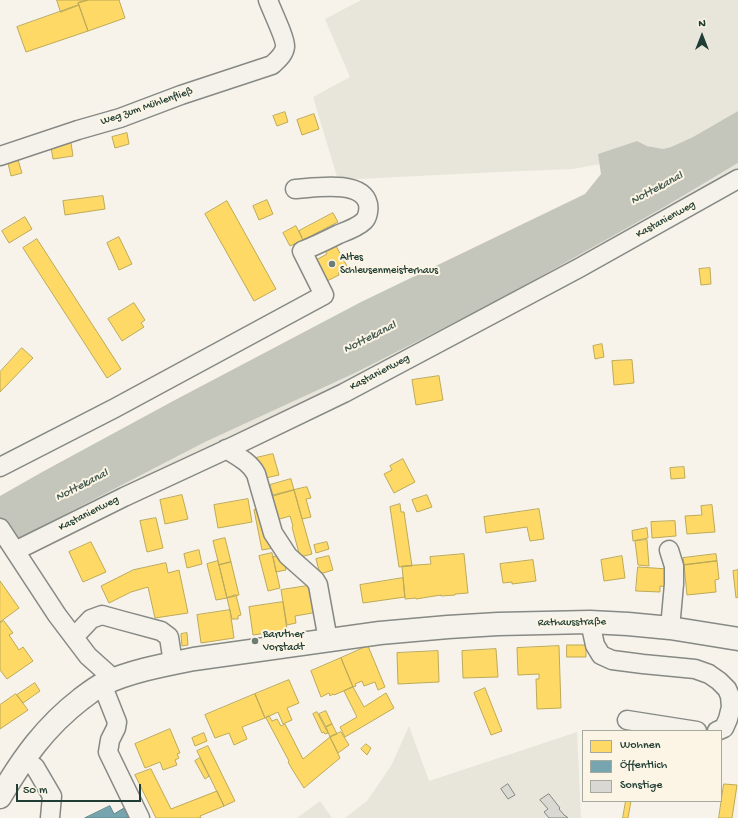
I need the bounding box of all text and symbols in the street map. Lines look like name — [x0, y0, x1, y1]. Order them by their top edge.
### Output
north arrow — [682, 16, 722, 56]
text: N — [698, 18, 706, 30]
street label: Weg zum Mühlenfließ — [99, 85, 195, 129]
water label: Nottekanal — [628, 169, 686, 209]
street label: Kastanienweg — [634, 198, 698, 242]
place label: Altes Schleusenmeisterhaus — [340, 251, 438, 277]
marker: Altes Schleusenmeisterhaus — [327, 259, 337, 269]
water label: Nottekanal — [341, 319, 399, 357]
street label: Kastanienweg — [348, 352, 412, 394]
water label: Nottekanal — [53, 467, 111, 505]
street label: Kastanienweg — [57, 493, 121, 535]
street label: Rathausstraße — [538, 616, 606, 630]
place label: Baruther Vorstadt — [263, 628, 304, 654]
marker: Baruther Vorstadt — [250, 636, 260, 646]
legend — [582, 730, 722, 802]
text: Wohnen — [620, 739, 660, 753]
text: Öffentlich — [620, 759, 667, 773]
scale bar — [18, 776, 143, 802]
text: Sonstige — [620, 779, 662, 793]
text: 50 m — [23, 784, 48, 798]

